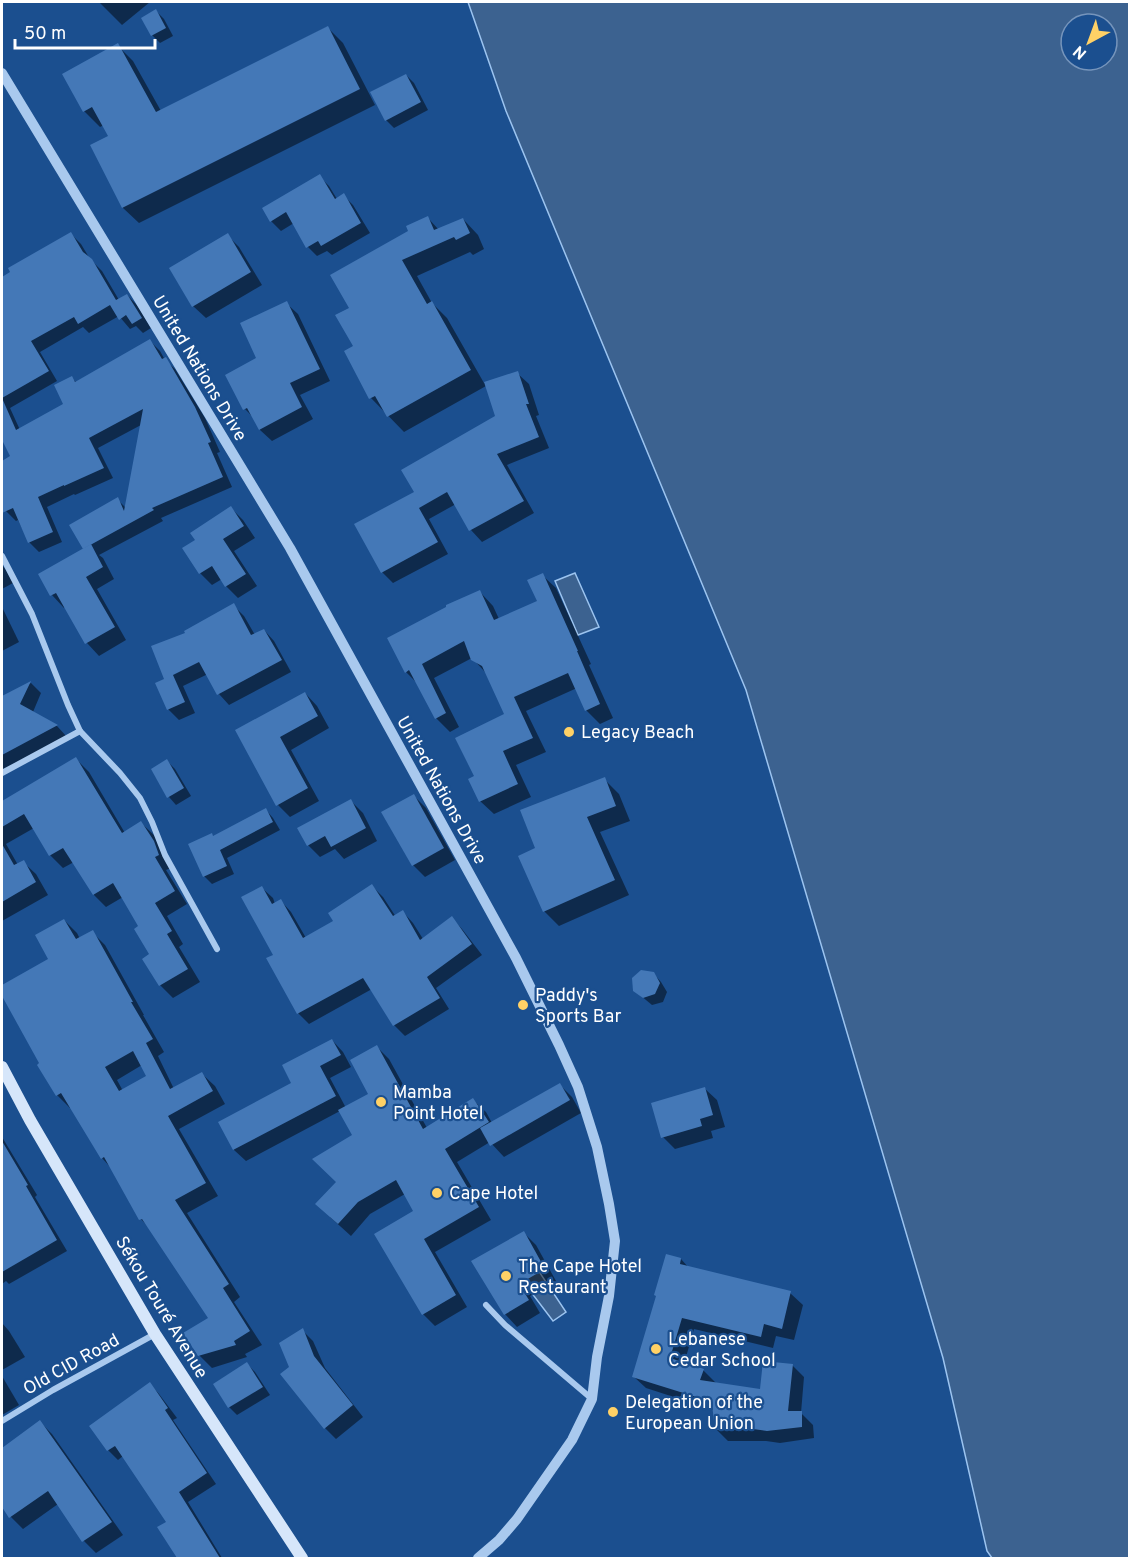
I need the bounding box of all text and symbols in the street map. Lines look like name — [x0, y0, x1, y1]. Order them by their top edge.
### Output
scale bar — [15, 12, 154, 50]
north arrow — [1059, 12, 1119, 72]
text: 50 m — [24, 23, 66, 46]
text: N — [1070, 40, 1091, 63]
street label: United Nations Drive — [146, 292, 251, 446]
street label: United Nations Drive — [390, 713, 491, 869]
place label: Legacy Beach — [581, 722, 694, 745]
marker: Legacy Beach — [562, 725, 576, 739]
place label: Paddy's Sports Bar — [535, 985, 621, 1029]
marker: Paddy's Sports Bar — [516, 998, 530, 1012]
place label: Mamba Point Hotel — [393, 1082, 483, 1126]
marker: Mamba Point Hotel — [374, 1095, 388, 1109]
place label: Cape Hotel — [449, 1183, 538, 1206]
marker: Cape Hotel — [430, 1186, 444, 1200]
street label: Sékou Touré Avenue — [109, 1232, 212, 1383]
place label: The Cape Hotel Restaurant — [518, 1256, 642, 1300]
marker: The Cape Hotel Restaurant — [499, 1269, 513, 1283]
street label: Old CID Road — [19, 1329, 124, 1401]
place label: Lebanese Cedar School — [668, 1329, 776, 1373]
marker: Lebanese Cedar School — [649, 1342, 663, 1356]
place label: Delegation of the European Union — [625, 1392, 763, 1436]
marker: Delegation of the European Union — [606, 1405, 620, 1419]

